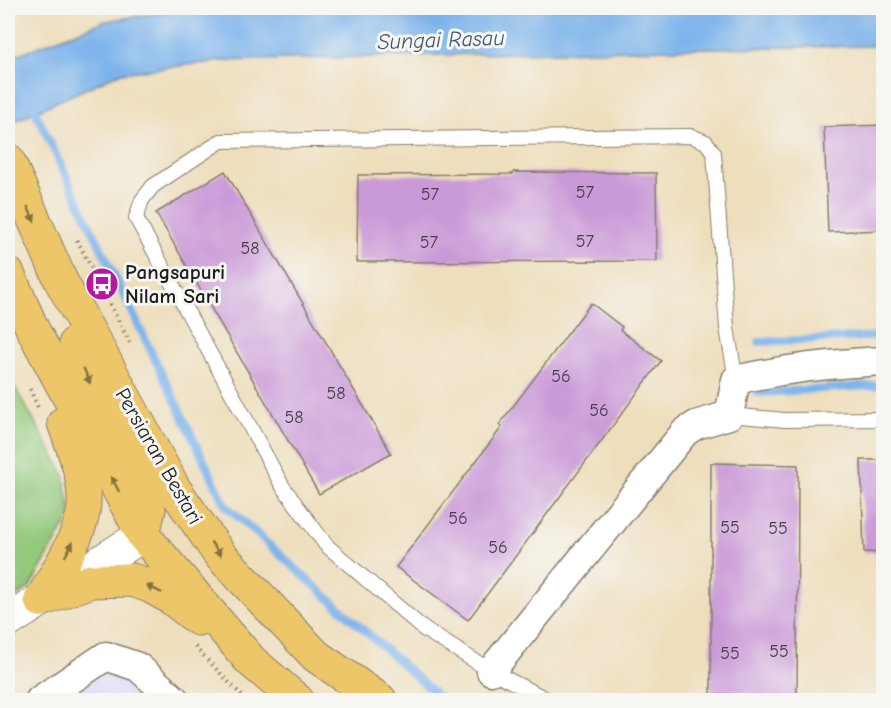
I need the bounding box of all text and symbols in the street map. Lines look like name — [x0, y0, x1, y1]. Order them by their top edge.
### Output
water label: Sungai Rasau — [377, 25, 505, 55]
house number: 57 — [576, 182, 595, 203]
house number: 57 — [421, 184, 440, 205]
one-way arrow — [26, 205, 36, 223]
house number: 57 — [576, 231, 595, 252]
house number: 57 — [420, 232, 439, 253]
house number: 58 — [240, 238, 260, 259]
place label: Pangsapuri Nilam Sari — [125, 260, 225, 308]
bus stop icon: Pangsapuri Nilam Sari — [84, 266, 120, 302]
house number: 56 — [551, 366, 571, 387]
one-way arrow — [82, 367, 92, 385]
house number: 58 — [326, 383, 346, 404]
street label: Persiaran Bestari — [110, 384, 208, 528]
house number: 56 — [589, 400, 609, 421]
house number: 58 — [284, 407, 304, 428]
one-way arrow — [110, 475, 120, 492]
house number: 56 — [448, 508, 468, 529]
house number: 55 — [720, 517, 740, 538]
house number: 55 — [768, 518, 788, 539]
house number: 56 — [488, 537, 508, 558]
one-way arrow — [64, 540, 74, 557]
one-way arrow — [210, 541, 222, 557]
one-way arrow — [145, 584, 162, 594]
house number: 55 — [769, 641, 789, 662]
house number: 55 — [720, 643, 740, 664]

